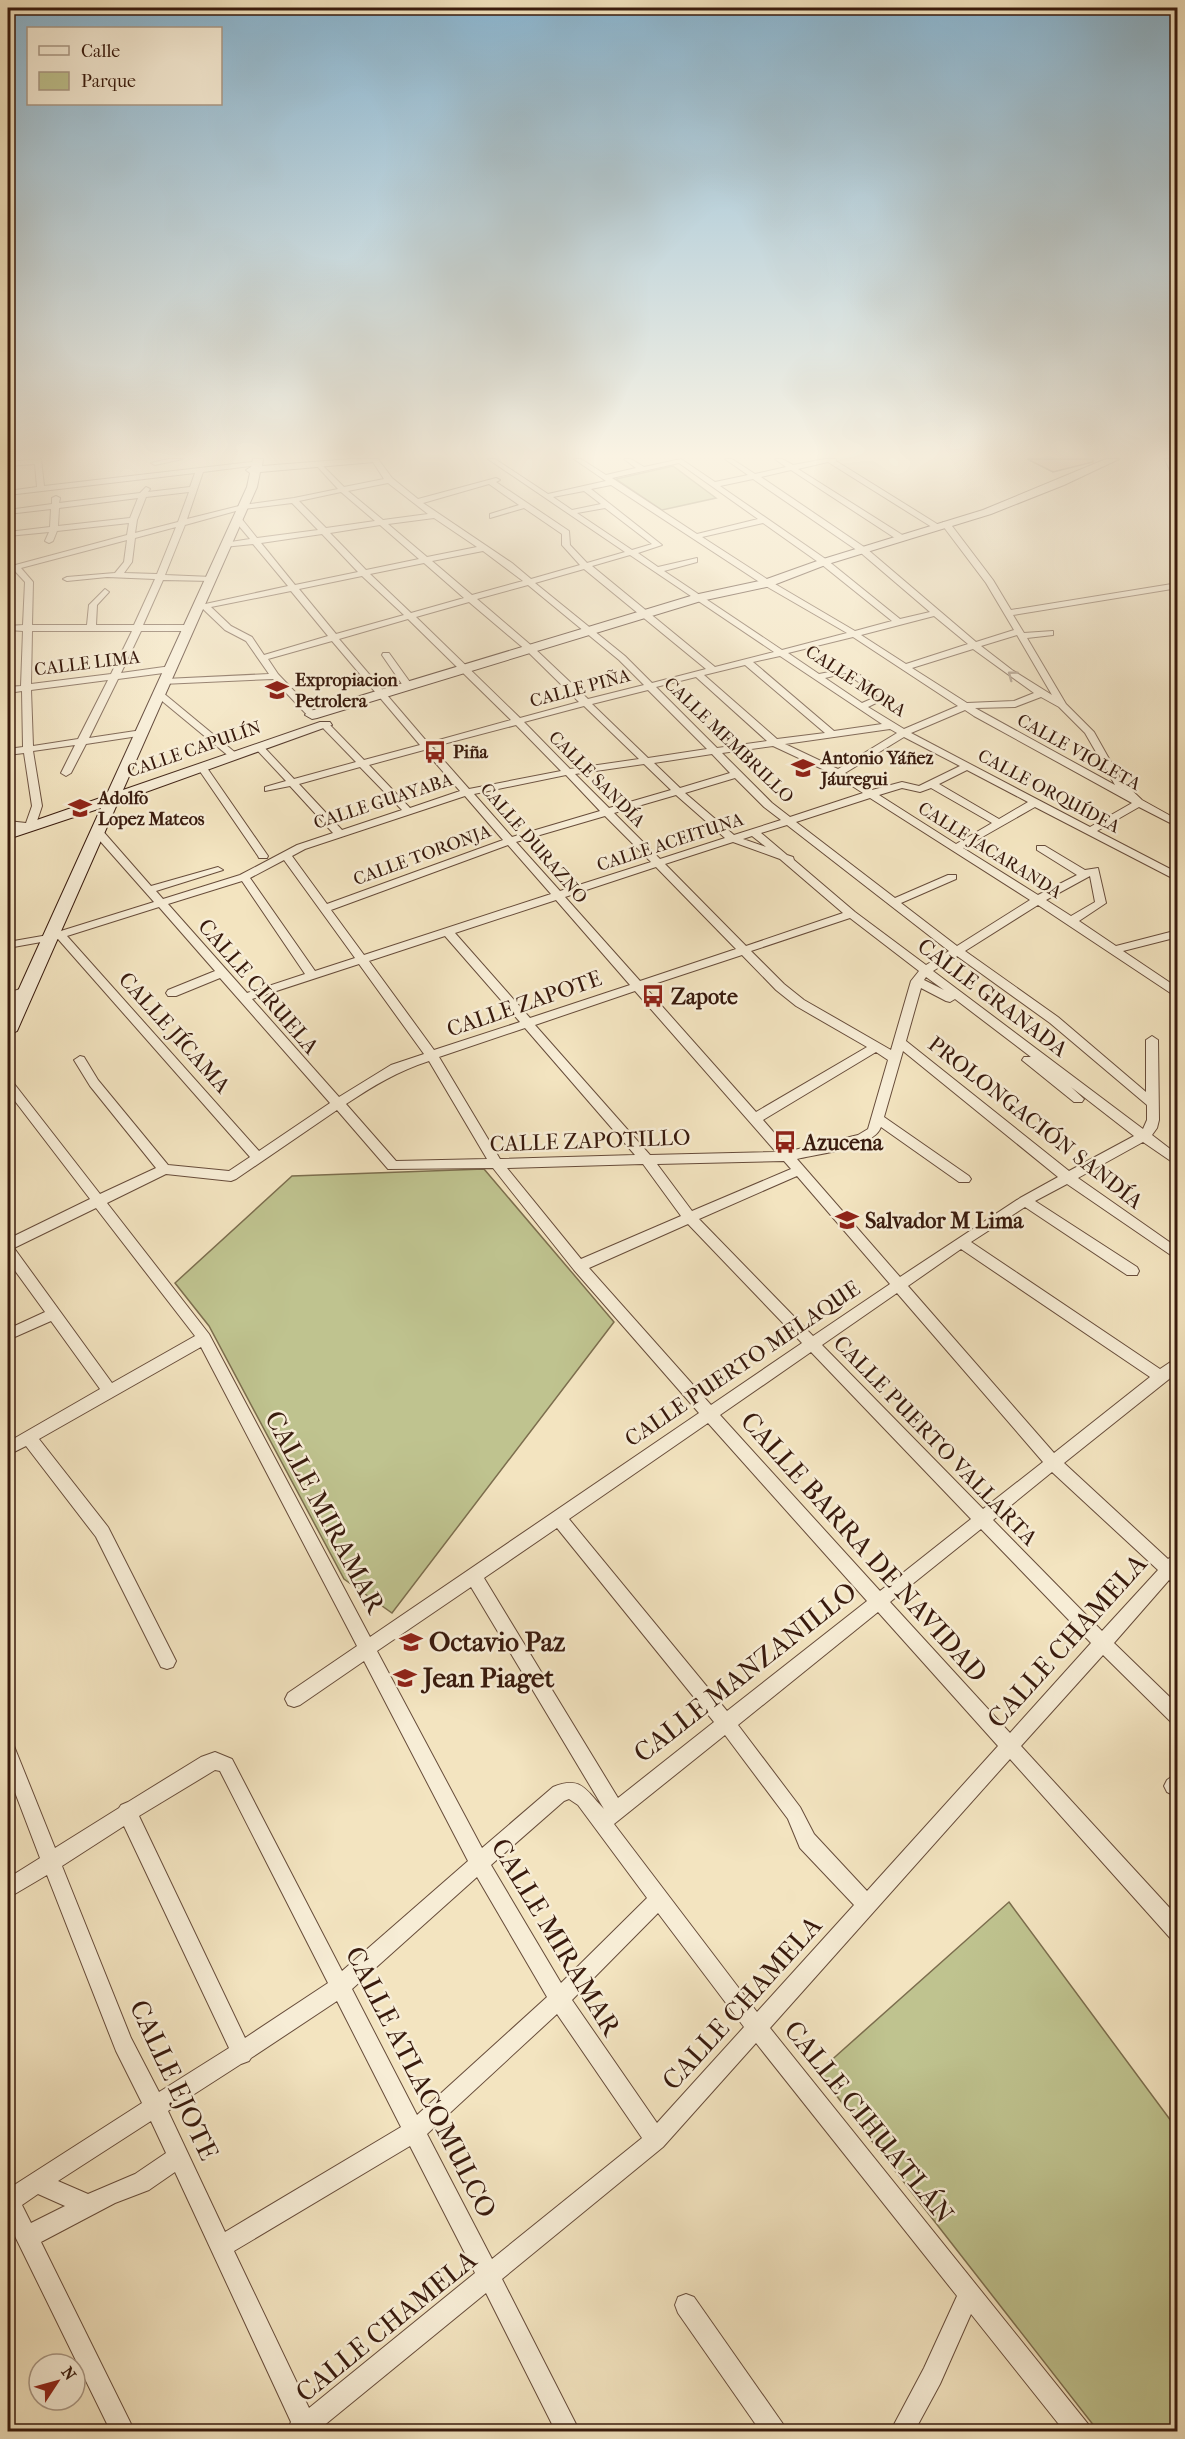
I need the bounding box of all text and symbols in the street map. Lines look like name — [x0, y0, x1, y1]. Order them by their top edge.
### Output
legend — [27, 27, 222, 105]
text: Calle — [81, 41, 120, 62]
text: Parque — [81, 71, 136, 92]
street label: CALLE MORA — [802, 641, 910, 722]
street label: CALLE LIMA — [33, 647, 141, 680]
street label: CALLE PIÑA — [527, 664, 633, 712]
place label: Expropiacion Petrolera — [295, 670, 398, 712]
one-way arrow — [1008, 671, 1019, 682]
street label: CALLE MEMBRILLO — [660, 673, 798, 808]
school or university icon: Expropiacion Petrolera — [264, 677, 290, 703]
street label: CALLE VIOLETA — [1013, 710, 1145, 795]
street label: CALLE CAPULÍN — [124, 716, 264, 782]
street label: CALLE SANDÍA — [544, 726, 650, 832]
bus stop icon: Piña — [422, 739, 448, 765]
place label: Piña — [453, 742, 489, 763]
street label: CALLE ORQUÍDEA — [974, 744, 1124, 838]
place label: Antonio Yáñez Jáuregui — [819, 748, 933, 790]
school or university icon: Antonio Yáñez Jáuregui — [790, 755, 816, 781]
street label: CALLE GUAYABA — [311, 769, 456, 834]
street label: CALLE DURAZNO — [476, 779, 592, 908]
place label: Adolfo Lopez Mateos — [97, 788, 205, 830]
school or university icon: Adolfo Lopez Mateos — [67, 795, 93, 821]
street label: CALLE JACARANDA — [914, 798, 1066, 903]
street label: CALLE ACEITUNA — [594, 809, 746, 876]
street label: CALLE TORONJA — [350, 821, 494, 890]
street label: CALLE CIRUELA — [192, 914, 325, 1060]
street label: CALLE GRANADA — [912, 933, 1073, 1063]
street label: CALLE ZAPOTE — [444, 965, 605, 1043]
street label: CALLE JÍCAMA — [113, 966, 237, 1099]
bus stop icon: Zapote — [640, 983, 666, 1009]
place label: Zapote — [671, 984, 738, 1010]
street label: PROLONGACIÓN SANDÍA — [923, 1029, 1150, 1215]
street label: CALLE ZAPOTILLO — [489, 1125, 691, 1157]
bus stop icon: Azucena — [772, 1129, 798, 1155]
place label: Azucena — [801, 1130, 884, 1156]
school or university icon: Salvador M Lima — [834, 1207, 860, 1233]
place label: Salvador M Lima — [865, 1208, 1024, 1234]
street label: CALLE PUERTO MELAQUE — [620, 1275, 865, 1452]
street label: CALLE PUERTO VALLARTA — [828, 1330, 1043, 1552]
street label: CALLE MIRAMAR — [258, 1405, 393, 1620]
street label: CALLE BARRA DE NAVIDAD — [734, 1405, 994, 1689]
street label: CALLE CHAMELA — [981, 1547, 1154, 1735]
street label: CALLE MANZANILLO — [627, 1575, 863, 1769]
place label: Octavio Paz — [429, 1626, 565, 1658]
school or university icon: Octavio Paz — [398, 1629, 424, 1655]
place label: Jean Piaget — [420, 1662, 554, 1694]
school or university icon: Jean Piaget — [392, 1665, 418, 1691]
street label: CALLE MIRAMAR — [484, 1833, 628, 2043]
street label: CALLE CHAMELA — [656, 1909, 829, 2097]
street label: CALLE ATLACOMULCO — [339, 1941, 503, 2223]
street label: CALLE EJOTE — [123, 1995, 225, 2165]
street label: CALLE CIHUATLÁN — [778, 2014, 960, 2230]
street label: CALLE CHAMELA — [289, 2243, 483, 2409]
north arrow — [27, 2352, 87, 2412]
text: N — [57, 2363, 80, 2385]

